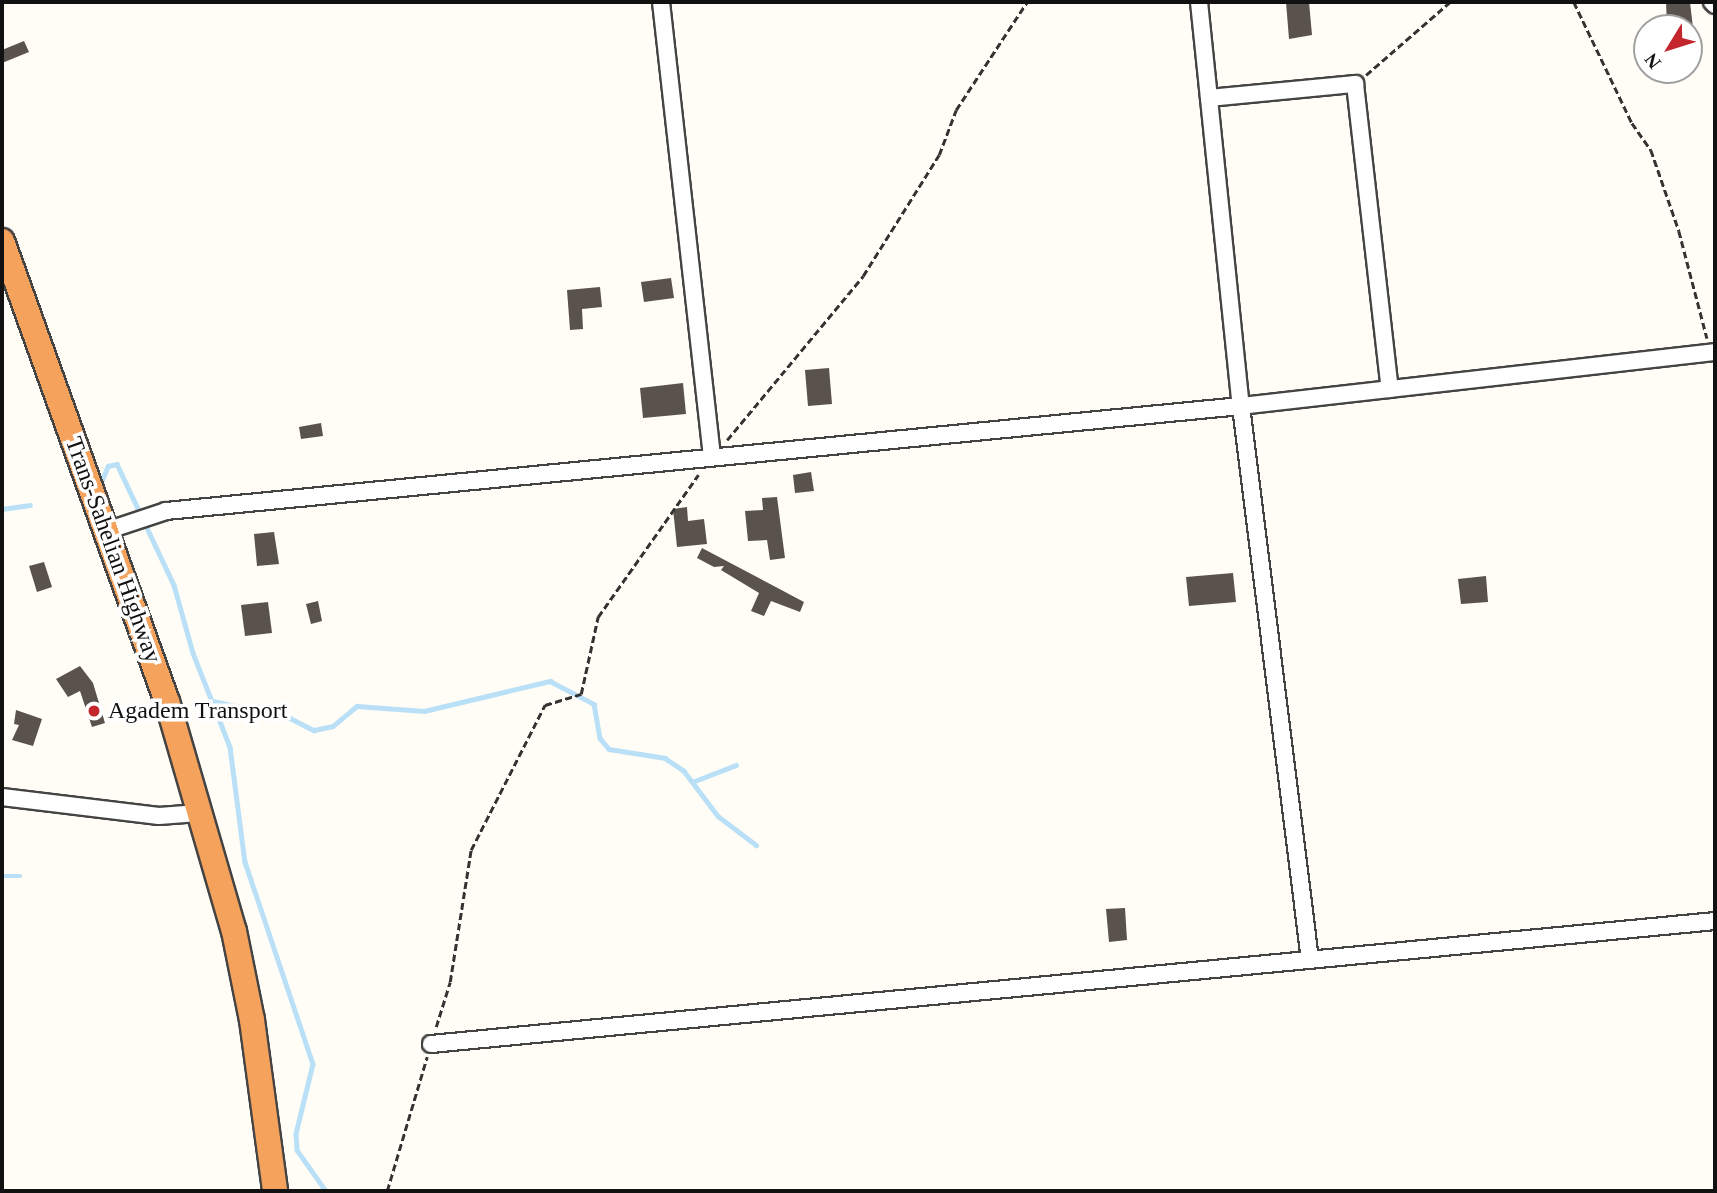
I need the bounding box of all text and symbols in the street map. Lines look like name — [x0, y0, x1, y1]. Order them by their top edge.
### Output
north arrow — [1633, 14, 1703, 84]
text: N — [1640, 49, 1665, 73]
street label: Trans-Sahelian Highway — [59, 433, 167, 667]
place label: Agadem Transport — [108, 697, 288, 725]
marker: Agadem Transport — [86, 703, 102, 719]

